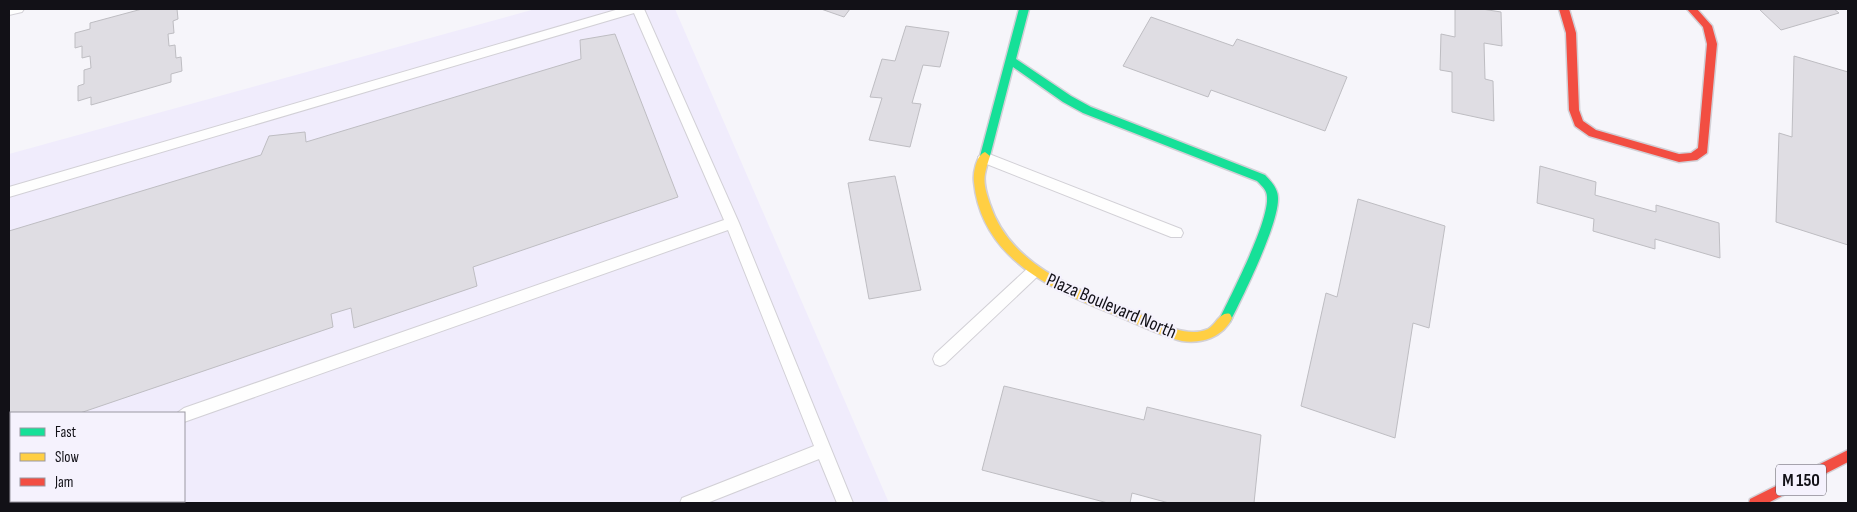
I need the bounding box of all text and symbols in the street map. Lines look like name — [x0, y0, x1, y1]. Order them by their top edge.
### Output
street label: Plaza Boulevard North — [1043, 269, 1180, 344]
legend — [10, 412, 185, 502]
text: Fast — [55, 423, 77, 442]
text: Slow — [55, 448, 79, 467]
road number: M 150 — [1776, 464, 1826, 496]
text: Jam — [54, 473, 73, 492]

